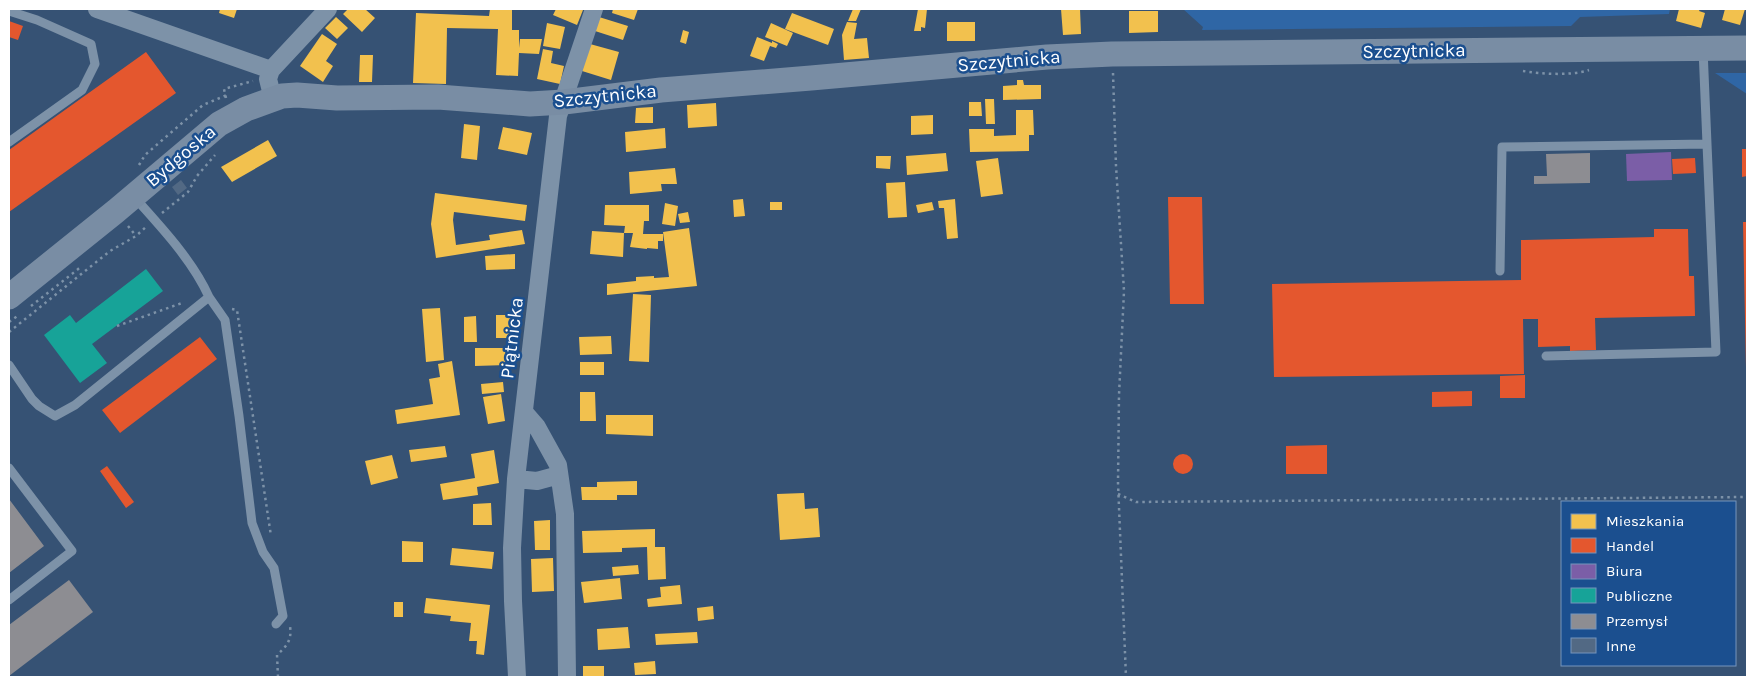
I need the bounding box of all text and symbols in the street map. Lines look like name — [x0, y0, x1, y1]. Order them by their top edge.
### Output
street label: Szczytnicka — [1362, 39, 1466, 63]
street label: Szczytnicka — [957, 46, 1061, 76]
street label: Szczytnicka — [552, 80, 658, 112]
street label: Bydgoska — [142, 121, 220, 191]
street label: Piątnicka — [496, 296, 528, 380]
legend — [1561, 501, 1736, 666]
text: Mieszkania — [1606, 512, 1684, 530]
text: Handel — [1606, 537, 1654, 555]
text: Biura — [1606, 562, 1643, 580]
text: Publiczne — [1606, 587, 1673, 605]
text: Przemysł — [1606, 612, 1668, 630]
text: Inne — [1606, 637, 1636, 655]

